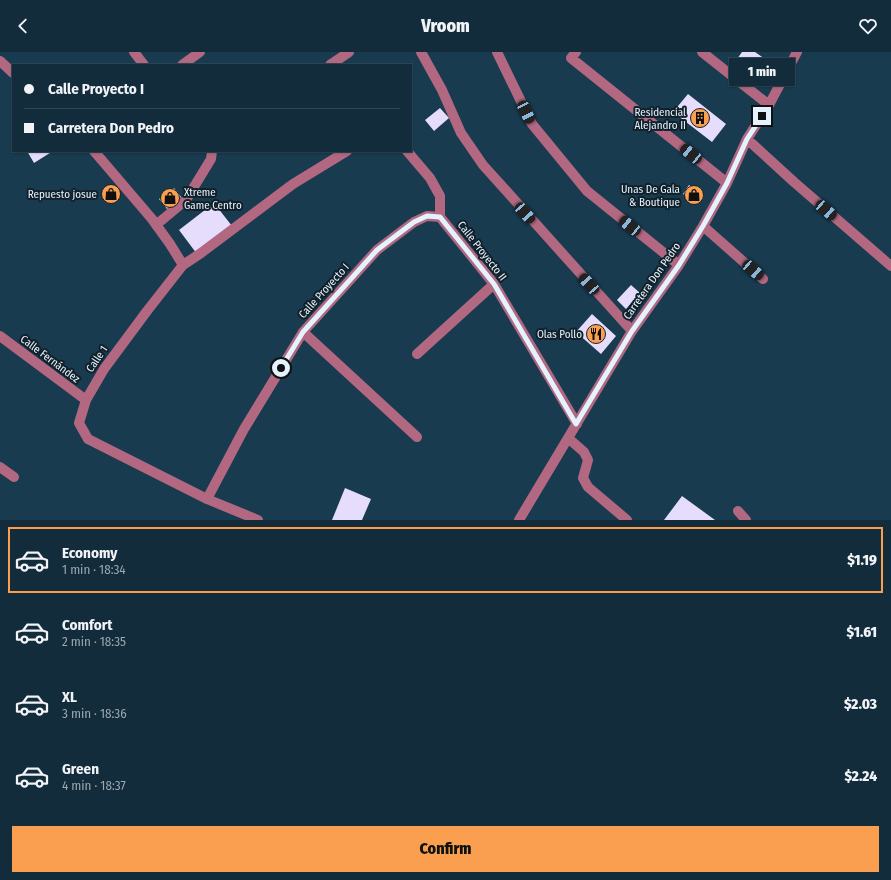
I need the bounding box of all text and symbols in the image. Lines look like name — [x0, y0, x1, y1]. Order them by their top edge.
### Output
icon: back — [12, 15, 34, 37]
text: Vroom — [421, 15, 470, 37]
icon: heart — [857, 15, 879, 37]
callout: 1 min — [729, 58, 795, 86]
text: 1 min — [748, 64, 776, 79]
text: Calle Proyecto I — [48, 80, 144, 98]
car — [515, 99, 537, 125]
place label: Residencial Alejandro II — [634, 106, 686, 132]
building icon: Residencial Alejandro II — [689, 107, 711, 129]
route end — [753, 107, 771, 125]
text: Carretera Don Pedro — [48, 119, 174, 137]
car — [678, 142, 704, 166]
shop icon: Repuesto josue — [100, 183, 122, 205]
place label: Unas De Gala & Boutique — [621, 183, 680, 209]
shop icon: Unas De Gala & Boutique — [683, 184, 705, 206]
place label: Xtreme Game Centro — [184, 186, 242, 212]
shop icon: Xtreme Game Centro — [159, 187, 181, 209]
place label: Repuesto josue — [28, 188, 97, 201]
car — [813, 198, 839, 222]
car — [513, 200, 537, 226]
car — [617, 214, 643, 238]
street label: Calle Proyecto II — [455, 219, 509, 283]
street label: Carretera Don Pedro — [621, 240, 683, 322]
car — [740, 258, 766, 282]
street label: Calle Proyecto I — [296, 261, 352, 321]
car — [577, 271, 601, 297]
restaurant icon: Olas Pollo — [585, 323, 607, 345]
place label: Olas Pollo — [537, 328, 582, 341]
street label: Calle Fernández — [18, 332, 83, 386]
street label: Calle 1 — [84, 343, 110, 375]
route start — [272, 359, 290, 377]
icon: car — [14, 542, 50, 578]
text: Economy — [62, 544, 117, 562]
text: $1.19 — [847, 551, 877, 569]
text: 1 min · 18:34 — [62, 562, 126, 577]
icon: car — [14, 614, 50, 650]
text: Comfort — [62, 616, 113, 634]
text: $1.61 — [847, 623, 877, 641]
text: 2 min · 18:35 — [62, 634, 126, 649]
icon: car — [14, 686, 50, 722]
text: XL — [62, 688, 77, 706]
text: $2.03 — [844, 695, 877, 713]
text: 3 min · 18:36 — [62, 706, 127, 721]
icon: car — [14, 758, 50, 794]
text: Green — [62, 760, 99, 778]
text: $2.24 — [844, 767, 877, 785]
text: 4 min · 18:37 — [62, 778, 126, 793]
button: Confirm — [12, 826, 879, 872]

